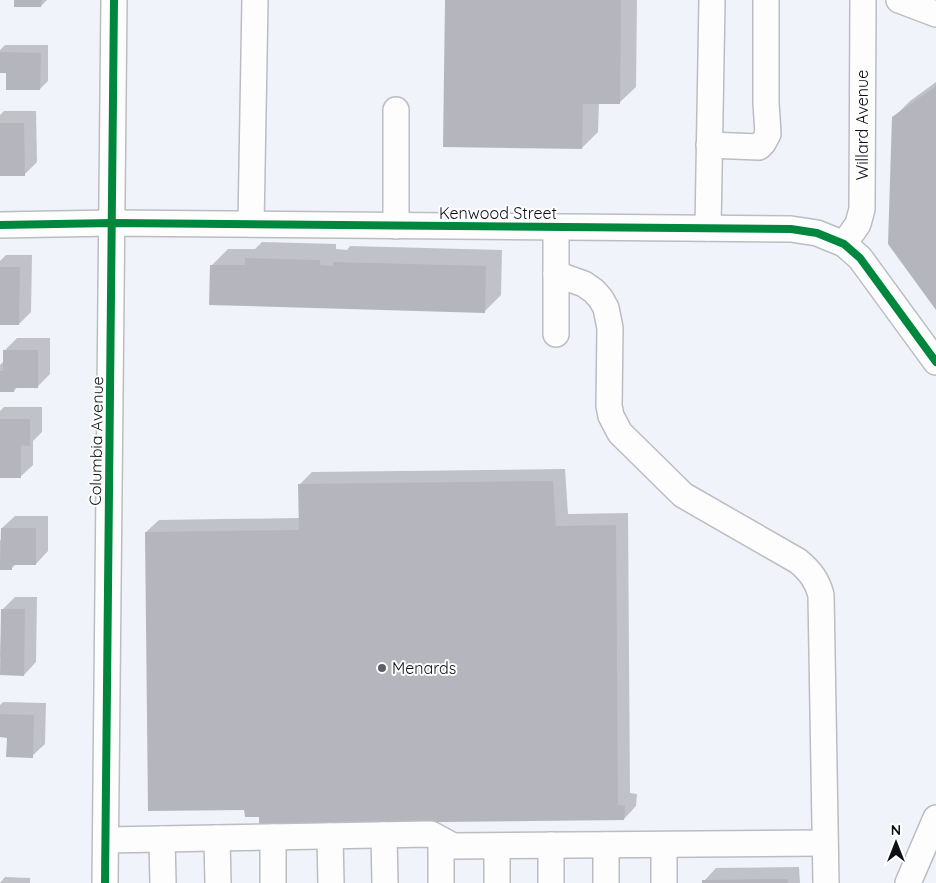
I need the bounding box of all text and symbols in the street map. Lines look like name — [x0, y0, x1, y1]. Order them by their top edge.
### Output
street label: Willard Avenue — [852, 70, 872, 180]
street label: Kenwood Street — [439, 203, 557, 223]
street label: Columbia Avenue — [85, 376, 107, 506]
place label: Menards — [392, 658, 456, 678]
marker: Menards — [376, 662, 388, 674]
north arrow — [871, 818, 921, 868]
text: N — [891, 821, 901, 839]

